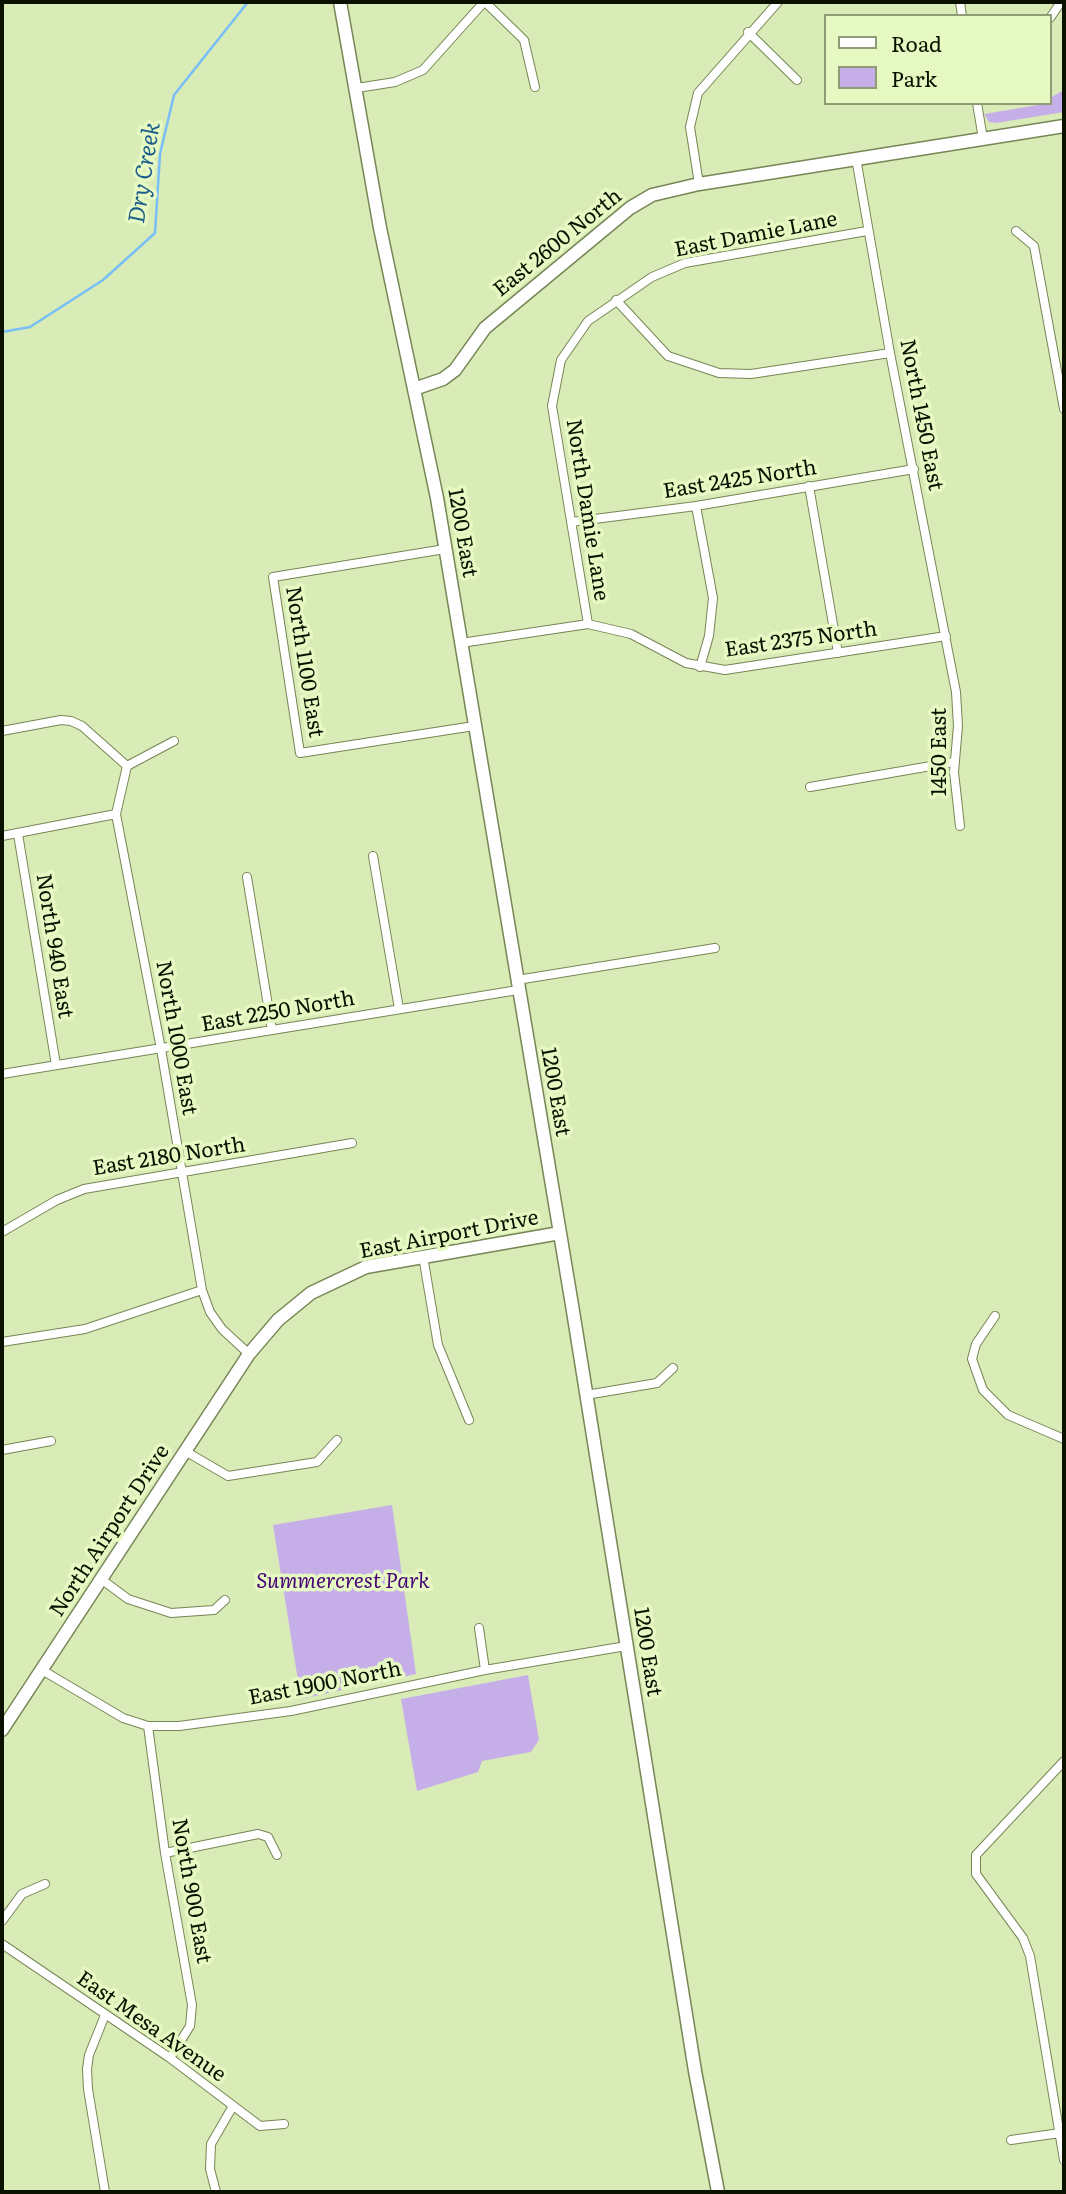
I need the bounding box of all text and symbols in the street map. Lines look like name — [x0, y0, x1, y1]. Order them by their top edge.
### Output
legend — [824, 14, 1052, 105]
text: Road — [891, 27, 942, 58]
text: Park — [891, 62, 937, 93]
water label: Dry Creek — [123, 120, 167, 226]
street label: East 2600 North — [489, 184, 627, 302]
street label: East Damie Lane — [672, 207, 840, 263]
street label: North 1450 East — [894, 337, 948, 493]
street label: North Damie Lane — [560, 417, 614, 603]
street label: East 2425 North — [661, 455, 819, 505]
street label: 1200 East — [442, 487, 482, 579]
street label: North 1100 East — [280, 585, 328, 739]
street label: East 2375 North — [723, 617, 879, 663]
street label: 1450 East — [927, 708, 953, 796]
street label: North 940 East — [30, 872, 78, 1020]
street label: North 1000 East — [150, 959, 202, 1117]
street label: East 2250 North — [199, 986, 357, 1038]
street label: 1200 East — [535, 1046, 575, 1138]
street label: East 2180 North — [91, 1132, 247, 1182]
street label: East Airport Drive — [357, 1205, 541, 1265]
street label: North Airport Drive — [45, 1440, 175, 1622]
park label: Summercrest Park — [256, 1569, 430, 1595]
street label: 1200 East — [628, 1606, 666, 1698]
street label: East 1900 North — [246, 1657, 404, 1711]
street label: North 900 East — [166, 1817, 216, 1965]
street label: East Mesa Avenue — [72, 1966, 230, 2088]

